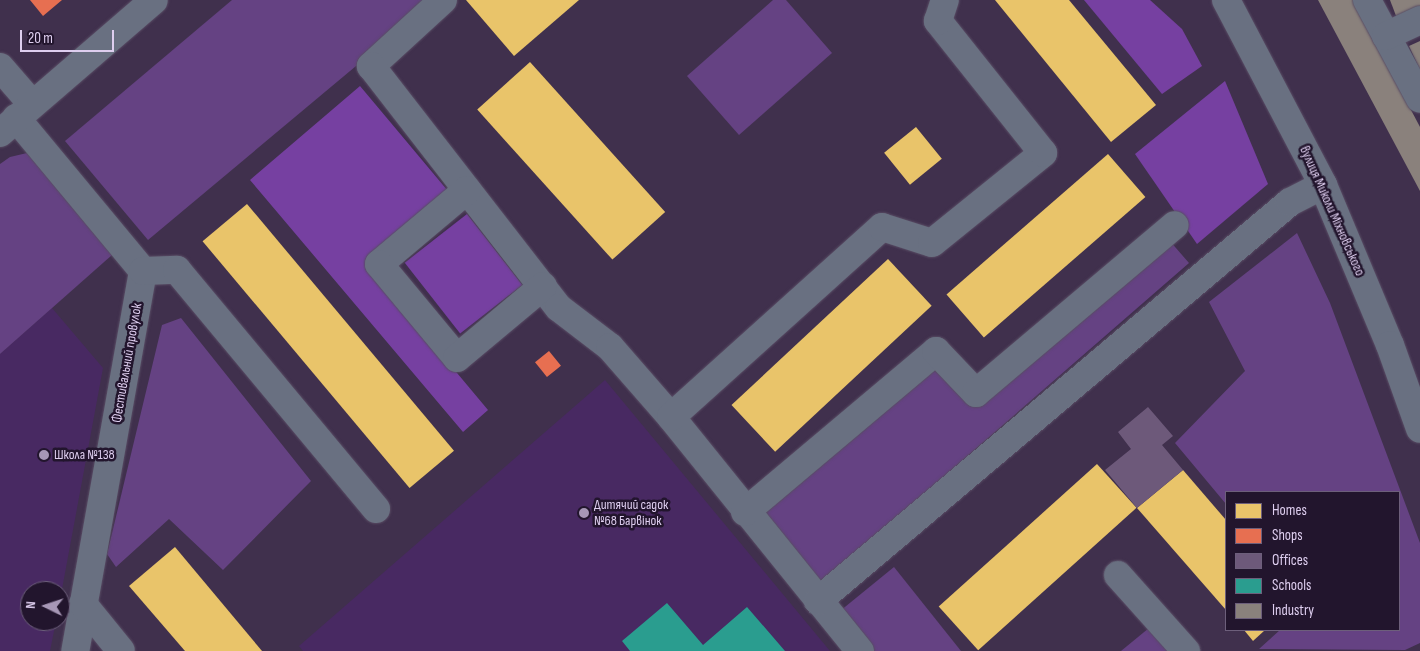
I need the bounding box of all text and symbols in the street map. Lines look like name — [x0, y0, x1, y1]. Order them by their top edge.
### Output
scale bar — [22, 20, 116, 52]
text: 20 m — [28, 29, 53, 48]
street label: вулиця Миколи Міхновського — [1296, 144, 1368, 278]
street label: Фестивальний провулок — [108, 302, 146, 424]
place label: Школа №138 — [54, 447, 115, 463]
marker: Школа №138 — [38, 449, 50, 461]
legend — [1225, 491, 1400, 631]
place label: Дитячий садок №68 Барвінок — [594, 497, 668, 530]
text: Homes — [1272, 501, 1307, 520]
marker: Дитячий садок №68 Барвінок — [578, 507, 590, 519]
text: Shops — [1272, 526, 1303, 545]
text: Offices — [1272, 551, 1308, 570]
text: Schools — [1272, 576, 1311, 595]
north arrow — [20, 581, 70, 631]
text: N — [22, 601, 39, 609]
text: Industry — [1272, 601, 1314, 620]

